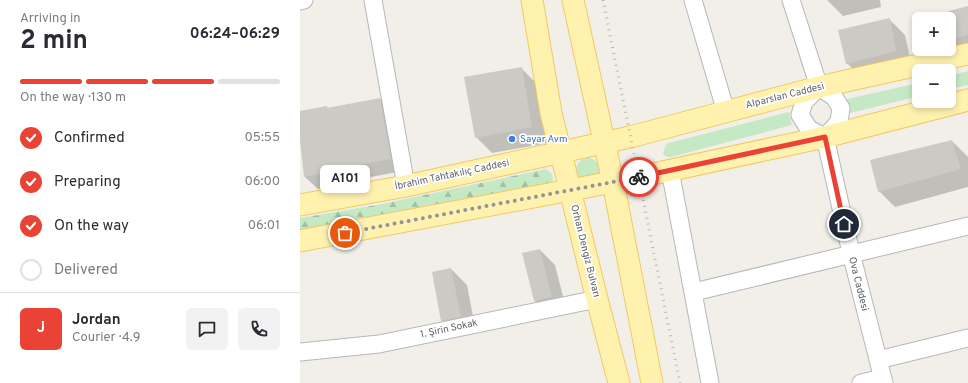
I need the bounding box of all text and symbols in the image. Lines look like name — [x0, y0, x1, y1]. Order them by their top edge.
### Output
text: Arriving in — [20, 11, 81, 27]
map controls — [912, 12, 956, 108]
button: + — [912, 12, 956, 56]
text: 2 min — [20, 25, 88, 58]
text: 06:24–06:29 — [190, 25, 280, 44]
button: − — [912, 64, 956, 108]
street label: Alparslan Caddesi — [744, 80, 826, 112]
text: On the way · 130 m — [20, 90, 126, 106]
icon: check — [20, 127, 42, 149]
text: Confirmed — [54, 129, 125, 148]
text: 05:55 — [245, 130, 280, 146]
place label: Sayar Avm — [520, 133, 568, 146]
marker: Sayar Avm — [507, 134, 517, 144]
street label: İbrahim Tahtakılıç Caddesi — [394, 156, 510, 194]
courier — [619, 157, 659, 197]
callout: A101 — [320, 165, 370, 193]
icon: bike — [628, 166, 650, 188]
icon: check — [20, 171, 42, 193]
text: A101 — [331, 171, 359, 187]
text: Preparing — [54, 173, 121, 192]
text: 06:00 — [244, 174, 280, 190]
street label: Orhan Dengiz Bulvarı — [567, 203, 603, 299]
pin — [827, 207, 861, 241]
icon: home — [833, 213, 855, 235]
icon: check — [20, 215, 42, 237]
pin — [328, 216, 362, 250]
text: On the way — [54, 217, 129, 236]
text: 06:01 — [248, 218, 280, 234]
icon: bag — [334, 222, 356, 244]
street label: Ova Caddesi — [845, 256, 871, 312]
text: Delivered — [54, 261, 118, 280]
button: chat — [186, 308, 228, 350]
button: phone — [238, 308, 280, 350]
text: Jordan — [72, 311, 121, 330]
street label: 1. Şirin Sokak — [419, 317, 479, 341]
text: J — [37, 319, 45, 338]
text: Courier · 4.9 — [72, 330, 140, 346]

